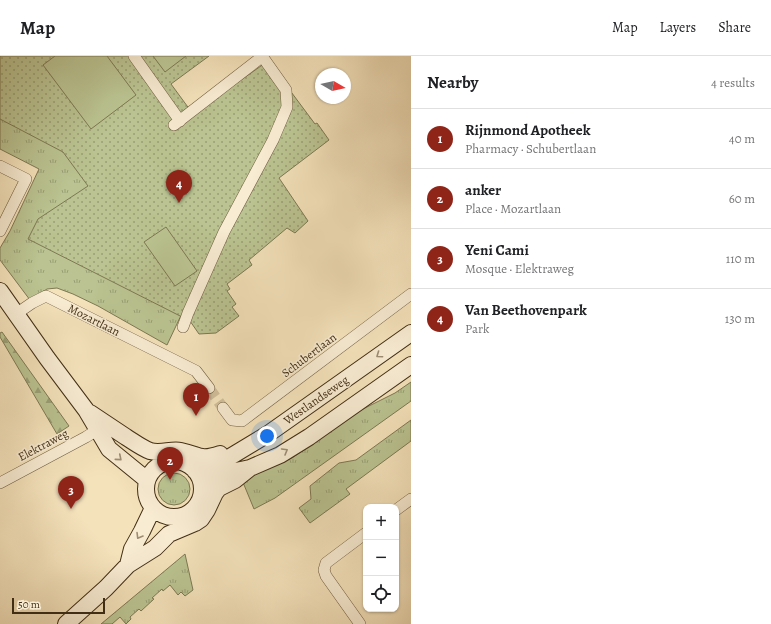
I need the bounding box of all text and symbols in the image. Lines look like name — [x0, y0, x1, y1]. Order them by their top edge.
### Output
text: Map — [20, 15, 55, 41]
text: Map — [612, 18, 638, 37]
text: Layers — [660, 18, 696, 37]
text: Share — [718, 18, 751, 37]
north arrow — [315, 68, 351, 104]
text: Nearby — [427, 71, 478, 94]
text: 4 results — [711, 74, 755, 91]
text: Rijnmond Apotheek — [465, 120, 590, 140]
text: 1 — [438, 130, 442, 147]
text: 40 m — [729, 130, 755, 147]
text: Pharmacy · Schubertlaan — [465, 140, 596, 157]
pin: 4 — [166, 170, 192, 203]
text: anker — [465, 180, 501, 200]
text: 2 — [437, 190, 443, 207]
text: 60 m — [729, 190, 755, 207]
text: Place · Mozartlaan — [465, 200, 561, 217]
text: Yeni Cami — [465, 240, 529, 260]
text: 3 — [437, 250, 443, 267]
text: 110 m — [726, 250, 755, 267]
text: Mosque · Elektraweg — [465, 260, 574, 277]
street label: Mozartlaan — [65, 300, 123, 340]
text: Van Beethovenpark — [465, 300, 587, 320]
text: 4 — [437, 310, 443, 327]
text: 130 m — [725, 310, 755, 327]
text: Park — [465, 320, 489, 337]
street label: Schubertlaan — [278, 329, 340, 381]
one-way arrow — [376, 350, 383, 358]
street label: Westlandseweg — [280, 372, 352, 429]
pin: 1 — [183, 383, 209, 416]
street label: Elektraweg — [15, 425, 71, 465]
your location — [257, 426, 277, 446]
pin: 2 — [157, 447, 183, 480]
one-way arrow — [281, 449, 288, 456]
one-way arrow — [114, 453, 122, 460]
pin: 3 — [58, 476, 84, 509]
map controls — [363, 504, 399, 612]
button: + — [363, 504, 399, 540]
one-way arrow — [137, 532, 144, 539]
button: − — [363, 540, 399, 576]
button: locate — [363, 576, 399, 612]
scale bar — [12, 596, 105, 615]
text: 50 m — [18, 597, 40, 612]

